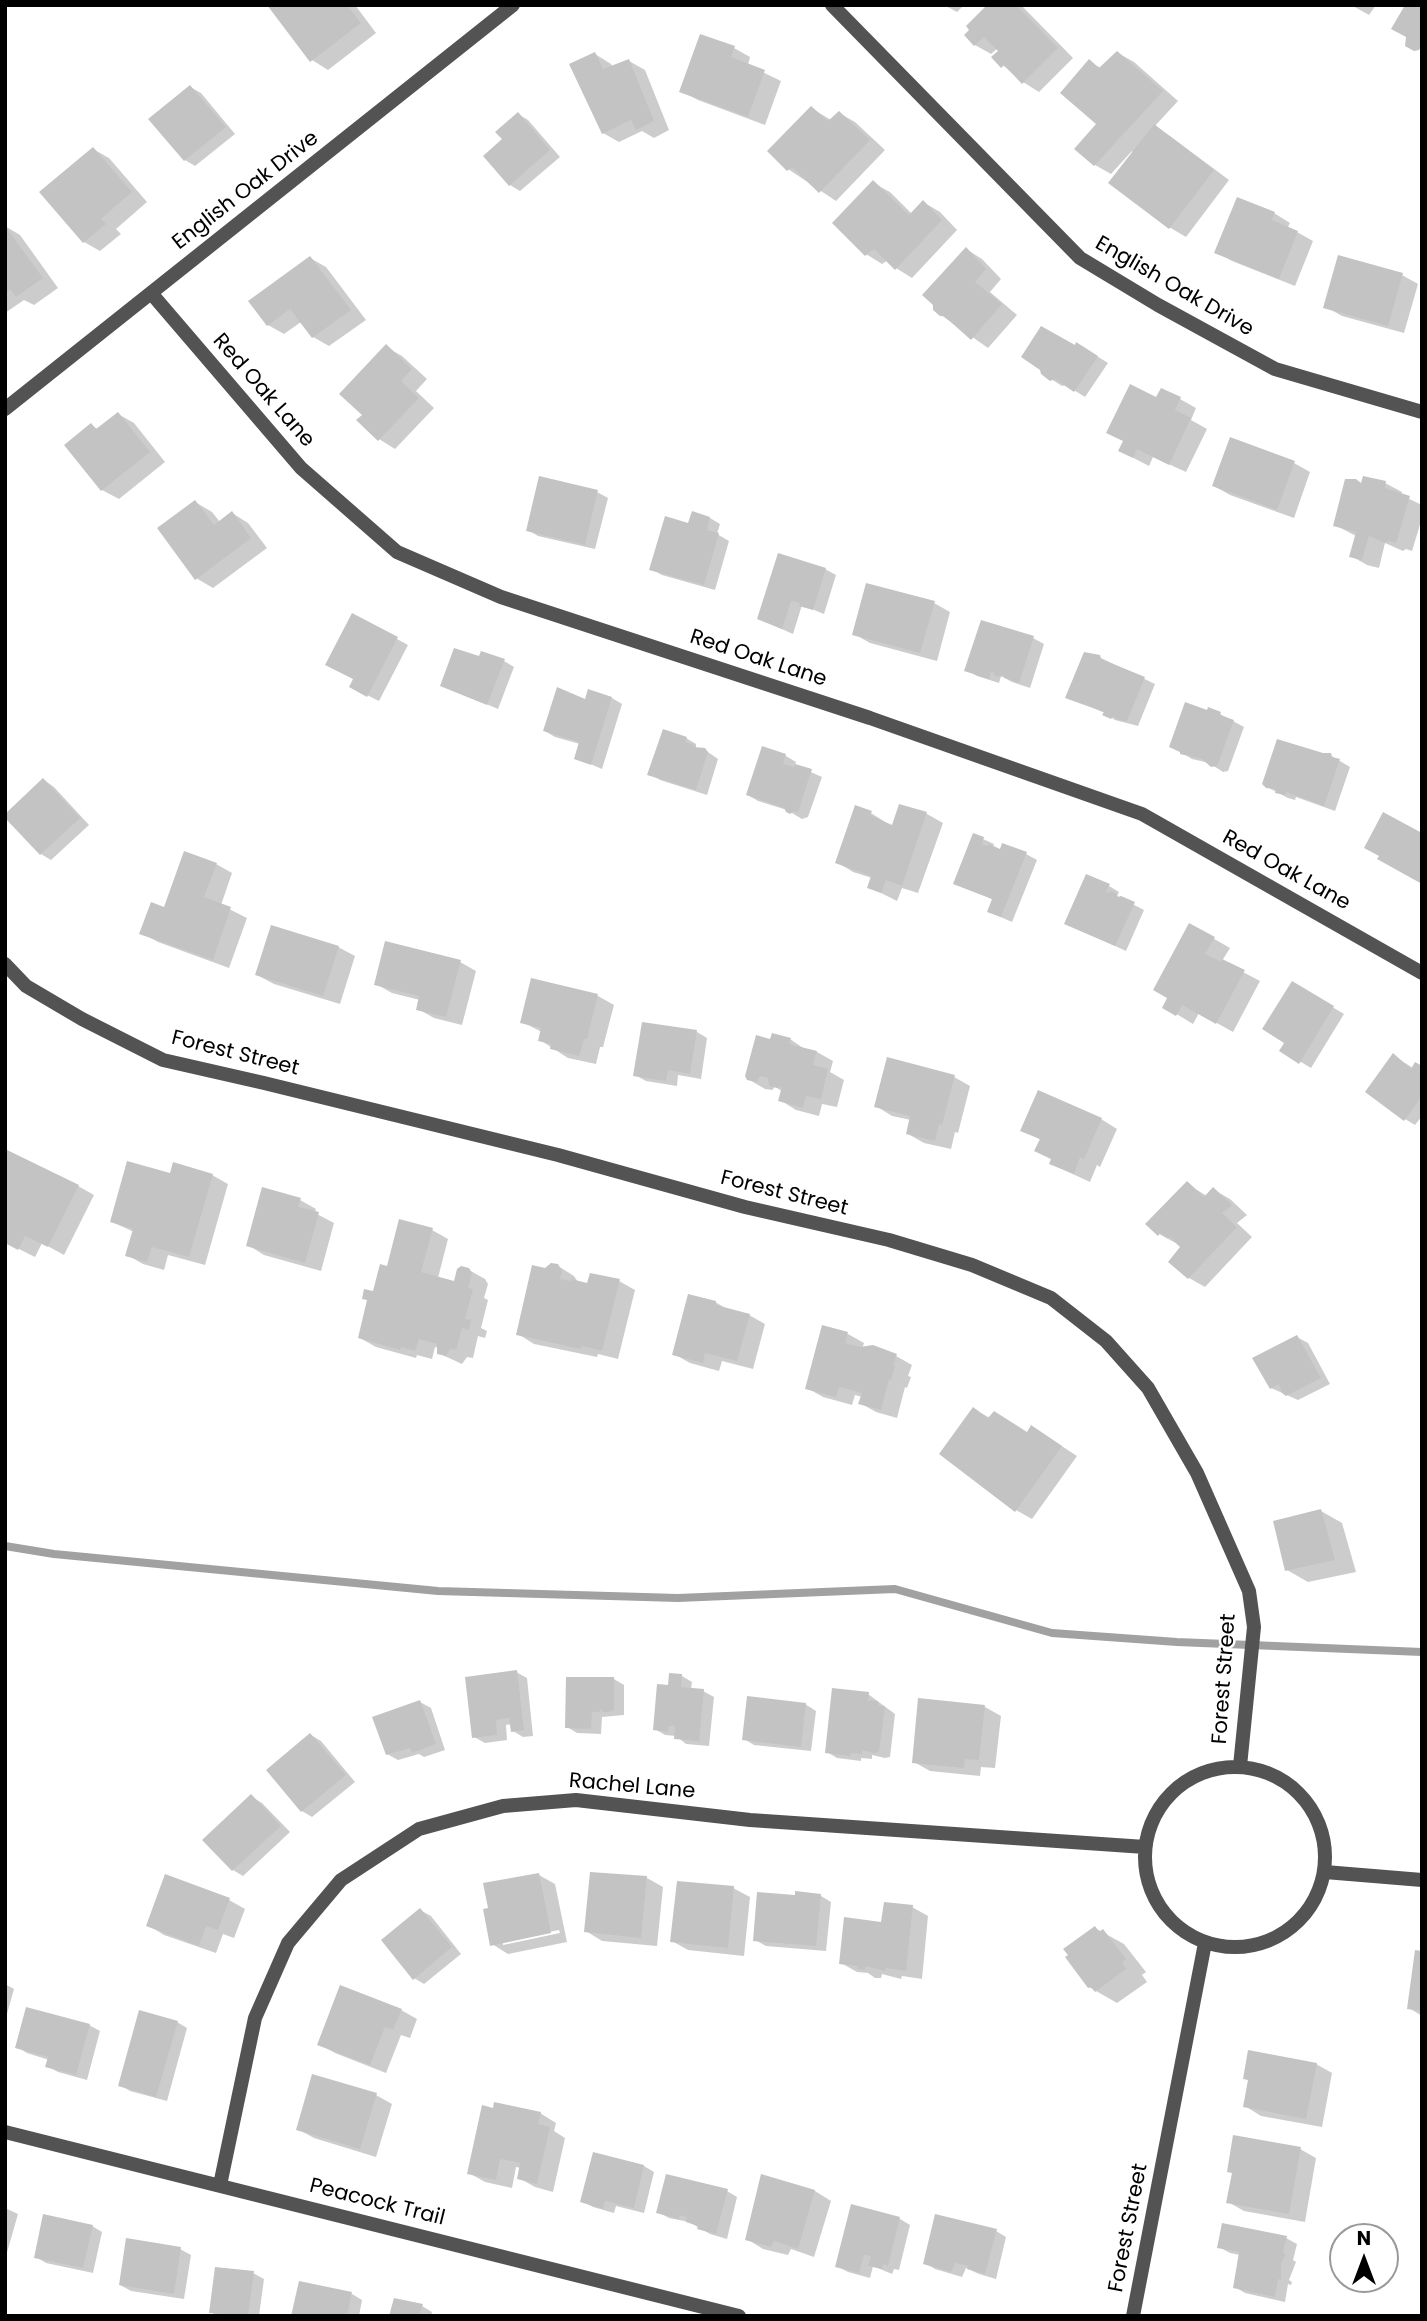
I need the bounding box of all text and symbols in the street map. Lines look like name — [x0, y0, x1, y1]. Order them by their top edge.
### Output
street label: English Oak Drive — [168, 126, 324, 256]
street label: English Oak Drive — [1090, 231, 1258, 343]
street label: Red Oak Lane — [207, 329, 319, 453]
street label: Red Oak Lane — [686, 625, 830, 693]
street label: Red Oak Lane — [1218, 825, 1354, 917]
street label: Forest Street — [169, 1026, 301, 1082]
street label: Forest Street — [718, 1166, 850, 1222]
street label: Forest Street — [1208, 1613, 1242, 1745]
street label: Rachel Lane — [568, 1769, 696, 1805]
street label: Forest Street — [1104, 2162, 1154, 2294]
street label: Peacock Trail — [307, 2174, 447, 2232]
north arrow — [1329, 2223, 1399, 2293]
text: N — [1357, 2225, 1371, 2252]

